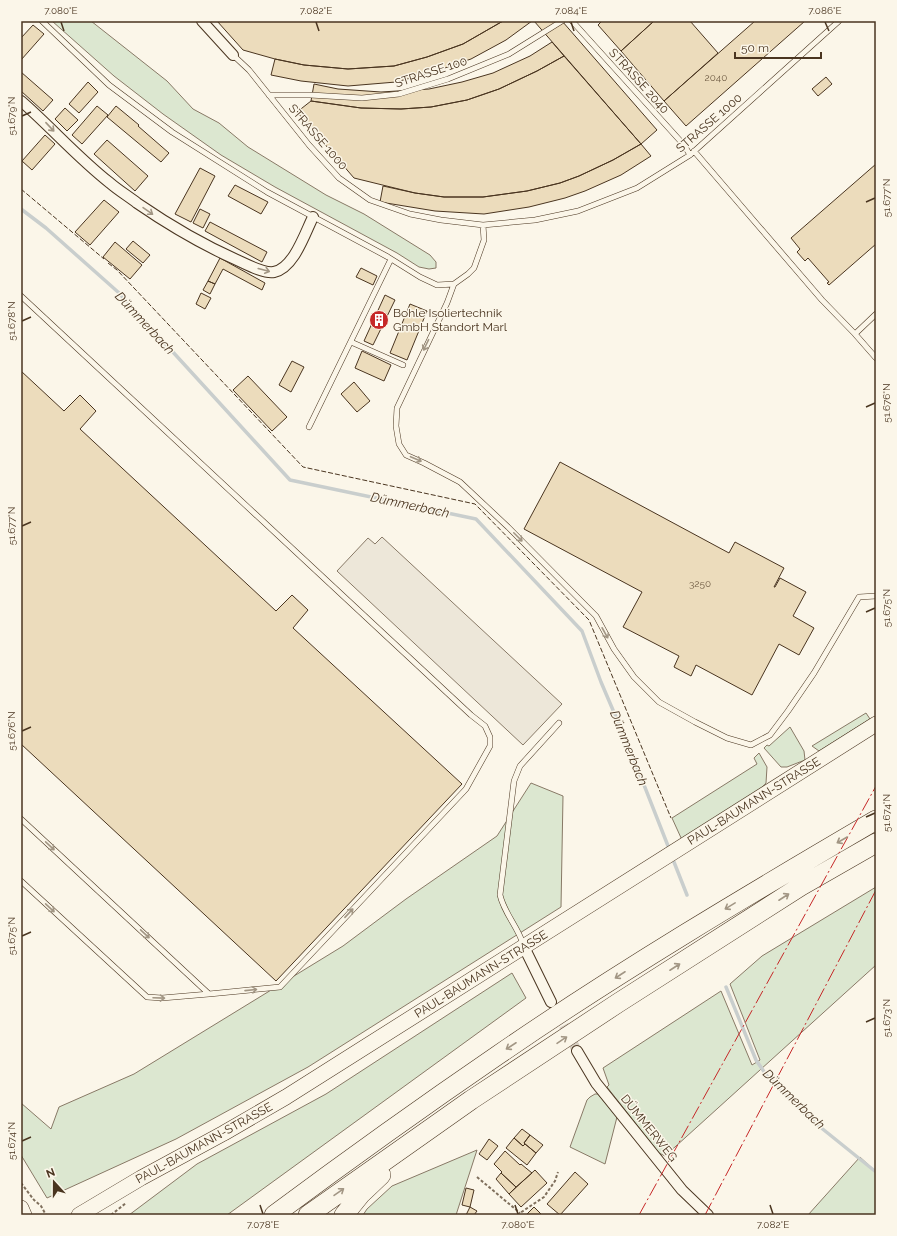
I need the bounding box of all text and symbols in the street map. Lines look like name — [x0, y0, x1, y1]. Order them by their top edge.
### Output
text: 7.080°E — [44, 5, 78, 16]
text: 7.082°E — [300, 5, 332, 16]
text: 7.084°E — [555, 5, 587, 16]
text: 7.086°E — [808, 5, 842, 16]
scale bar — [735, 34, 821, 60]
text: 50 m — [741, 41, 769, 55]
street label: STRASSE 2040 — [606, 46, 672, 116]
street label: STRASSE 100 — [393, 54, 469, 90]
house number: 2040 — [705, 72, 727, 83]
street label: STRASSE 1000 — [673, 91, 745, 155]
text: 51.679°N — [6, 97, 17, 135]
street label: STRASSE 1000 — [286, 101, 350, 173]
one-way arrow — [45, 122, 54, 132]
text: 51.677°N — [881, 179, 892, 217]
one-way arrow — [143, 207, 154, 215]
one-way arrow — [257, 267, 270, 274]
water label: Dümmerbach — [112, 289, 178, 357]
text: 51.678°N — [6, 301, 17, 341]
place label: Bohle Isoliertechnik GmbH Standort Marl — [393, 306, 508, 334]
building icon: Bohle Isoliertechnik GmbH Standort Marl — [368, 309, 390, 331]
one-way arrow — [422, 338, 429, 350]
text: 51.676°N — [881, 383, 892, 423]
one-way arrow — [409, 456, 421, 464]
water label: Dümmerbach — [369, 489, 451, 521]
text: 51.677°N — [6, 507, 17, 545]
one-way arrow — [513, 532, 523, 542]
house number: 3250 — [689, 578, 711, 589]
text: 51.675°N — [881, 589, 892, 627]
one-way arrow — [602, 627, 610, 639]
water label: Dümmerbach — [607, 708, 651, 788]
text: 51.676°N — [6, 711, 17, 751]
street label: PAUL-BAUMANN-STRASSE — [685, 754, 823, 848]
text: 51.674°N — [881, 794, 892, 832]
one-way arrow — [836, 836, 848, 844]
one-way arrow — [44, 841, 54, 850]
one-way arrow — [778, 892, 790, 900]
one-way arrow — [725, 902, 736, 910]
one-way arrow — [45, 903, 55, 912]
one-way arrow — [345, 908, 354, 919]
text: 51.675°N — [6, 917, 17, 955]
street label: PAUL-BAUMANN-STRASSE — [412, 927, 550, 1021]
one-way arrow — [140, 930, 150, 939]
one-way arrow — [669, 963, 680, 971]
one-way arrow — [615, 971, 626, 979]
one-way arrow — [244, 986, 257, 993]
one-way arrow — [152, 994, 165, 1001]
text: 51.673°N — [881, 999, 892, 1037]
one-way arrow — [556, 1036, 567, 1044]
one-way arrow — [506, 1042, 517, 1050]
water label: Dümmerbach — [760, 1066, 828, 1132]
street label: DÜMMERWEG — [618, 1092, 680, 1164]
street label: PAUL-BAUMANN-STRASSE — [133, 1100, 275, 1186]
text: 51.674°N — [6, 1122, 17, 1160]
north arrow — [34, 1162, 74, 1202]
text: N — [44, 1166, 57, 1181]
one-way arrow — [334, 1188, 345, 1196]
text: 7.078°E — [247, 1219, 279, 1230]
text: 7.080°E — [501, 1219, 535, 1230]
text: 7.082°E — [757, 1219, 789, 1230]

